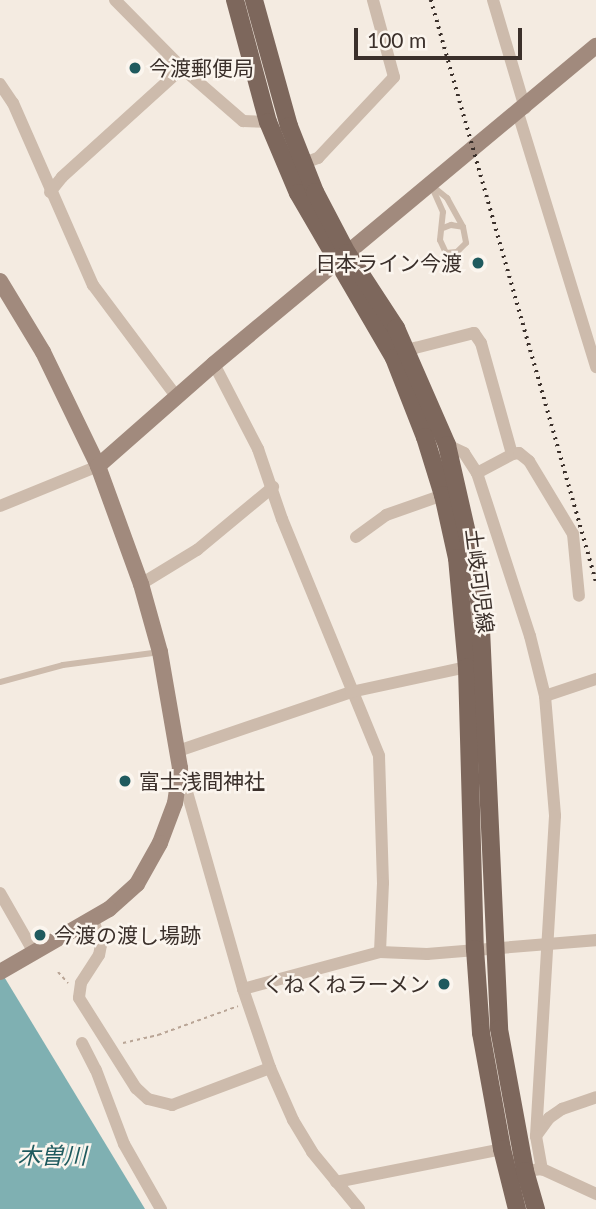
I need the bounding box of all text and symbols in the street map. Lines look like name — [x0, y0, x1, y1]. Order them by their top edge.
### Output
scale bar — [358, 14, 526, 58]
text: 100 m — [367, 27, 426, 52]
place label: 今渡郵便局 — [149, 55, 254, 81]
marker: 今渡郵便局 — [127, 60, 143, 76]
place label: 日本ライン今渡 — [315, 250, 462, 276]
marker: 日本ライン今渡 — [468, 253, 488, 273]
street label: 土岐可児線 — [461, 527, 499, 635]
place label: 富士浅間神社 — [139, 768, 265, 794]
marker: 富士浅間神社 — [117, 773, 133, 789]
place label: 今渡の渡し場跡 — [54, 922, 201, 948]
marker: 今渡の渡し場跡 — [32, 927, 48, 943]
place label: くねくねラーメン — [262, 971, 430, 997]
marker: くねくねラーメン — [436, 976, 452, 992]
water label: 木曽川 — [18, 1141, 86, 1169]

